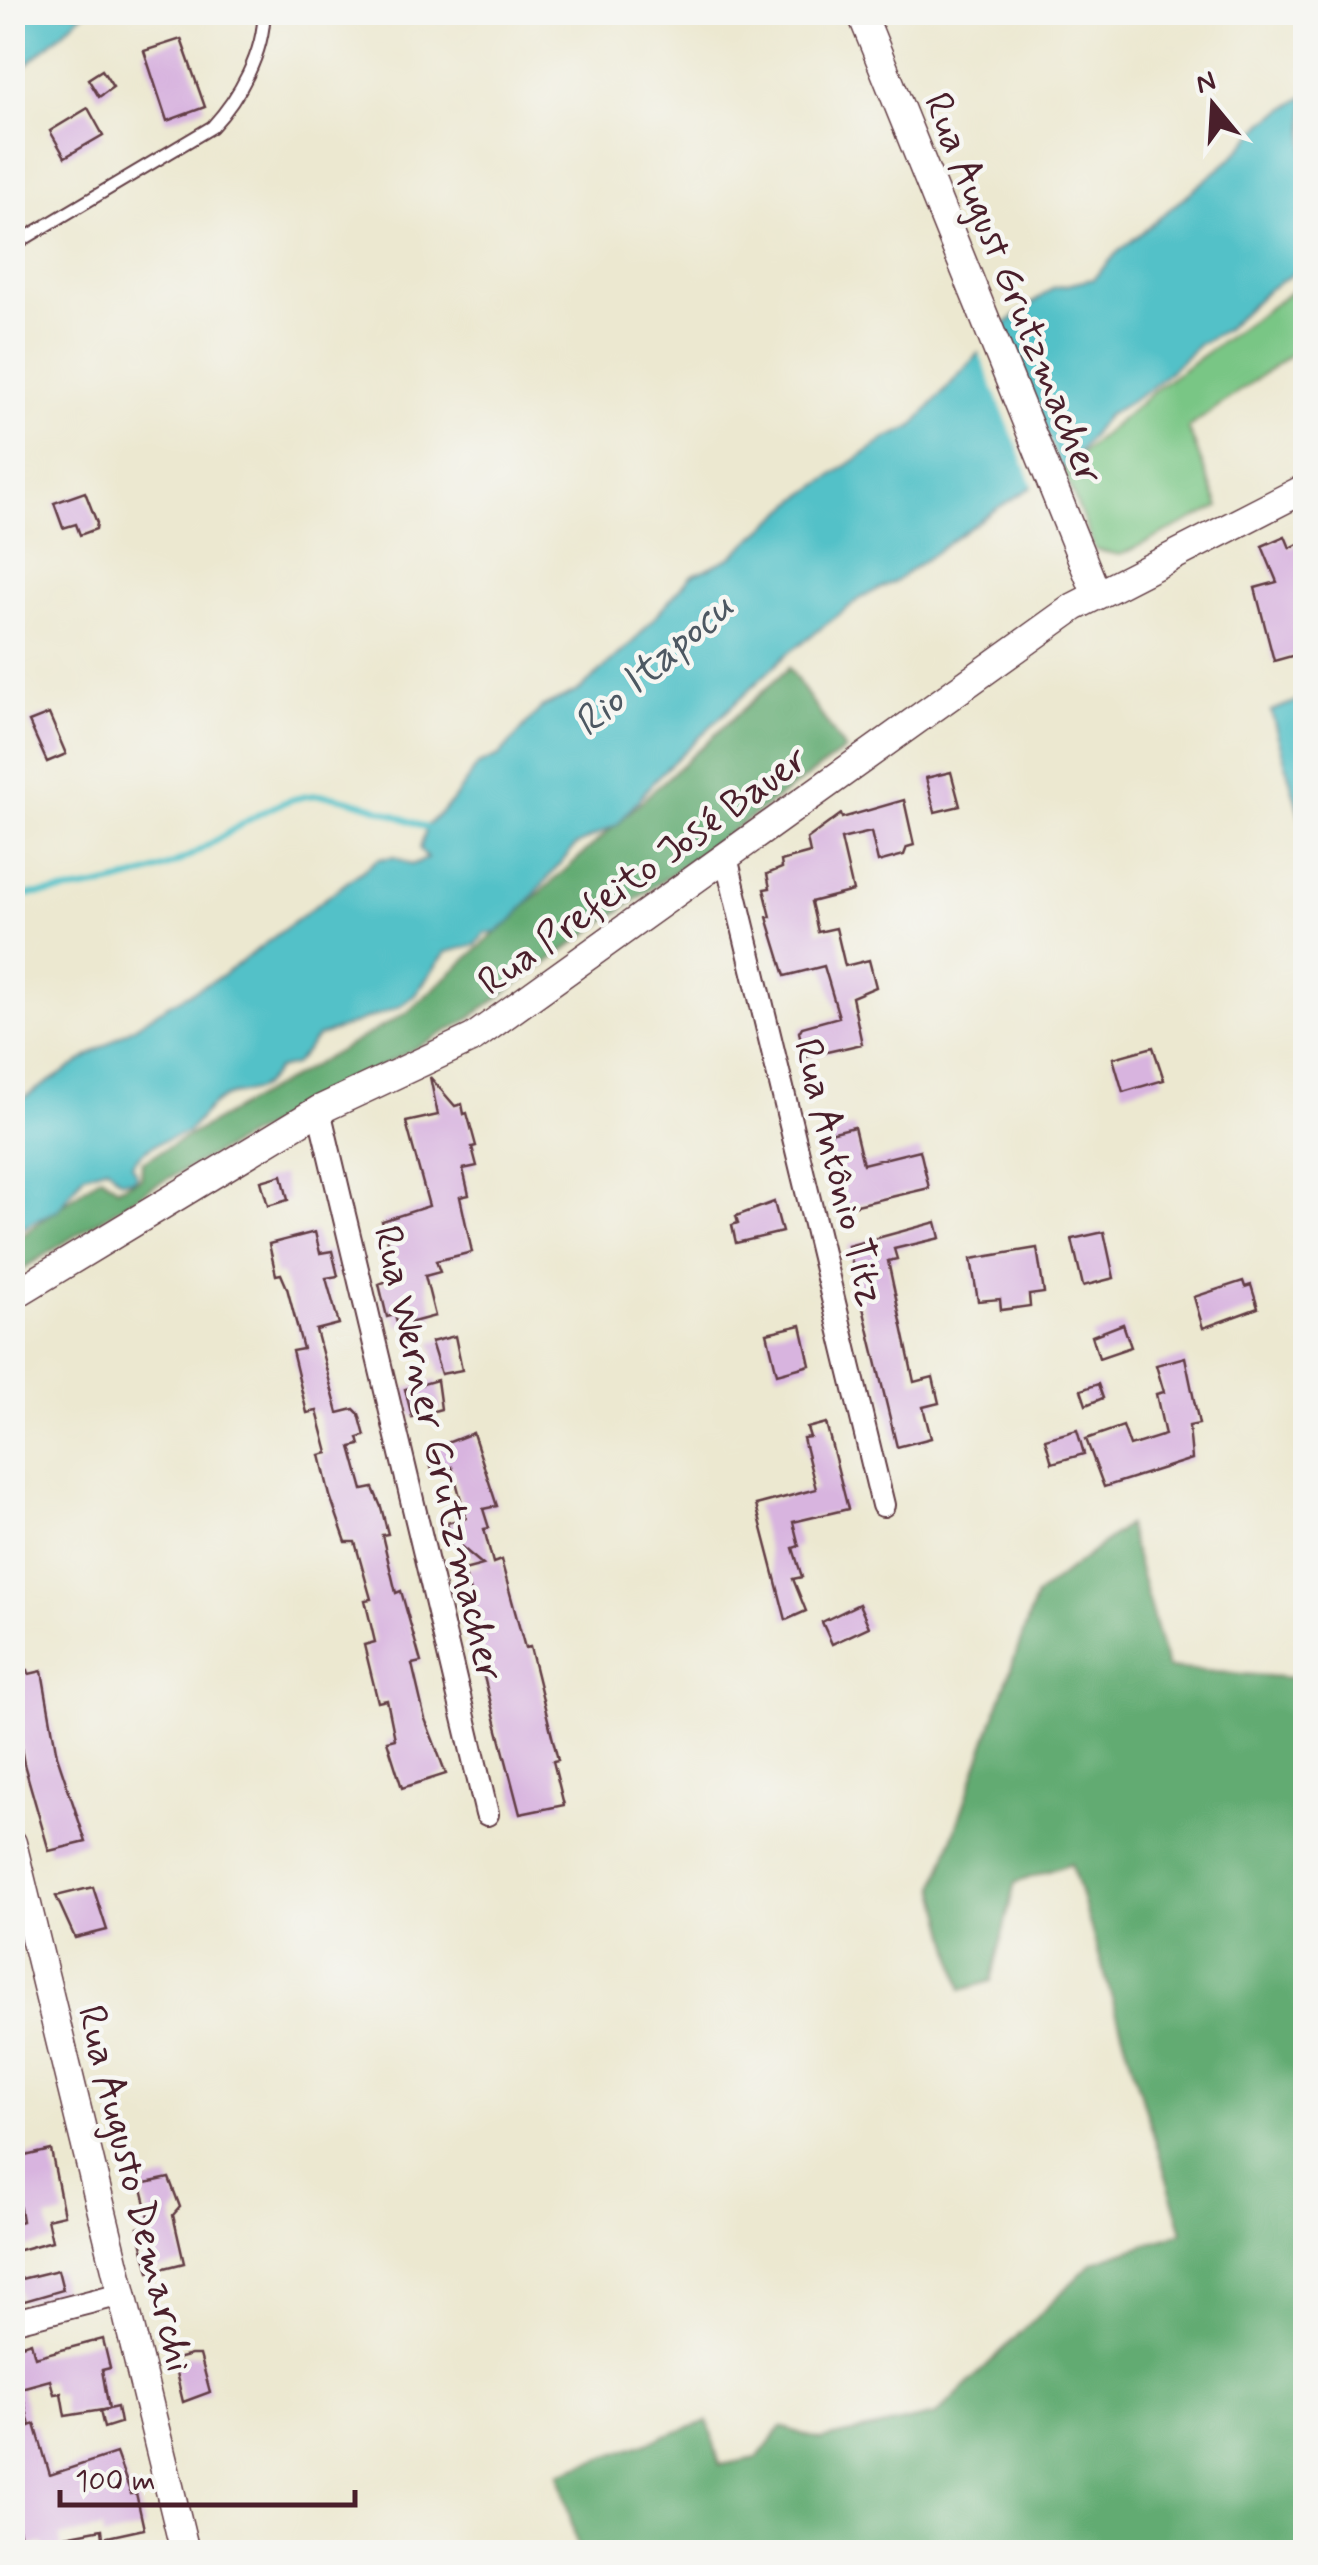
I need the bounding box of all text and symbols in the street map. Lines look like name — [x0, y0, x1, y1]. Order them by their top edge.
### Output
north arrow — [1163, 55, 1263, 155]
text: N — [1191, 63, 1221, 104]
street label: Rua August Grutzmacher — [910, 85, 1115, 493]
water label: Rio Itapocu — [562, 581, 746, 751]
street label: Rua Prefeito José Bauer — [468, 734, 819, 1009]
street label: Rua Antônio Titz — [780, 1034, 896, 1312]
street label: Rua Werner Grutzmacher — [359, 1221, 515, 1687]
street label: Rua Augusto Demarchi — [63, 2000, 205, 2377]
scale bar — [60, 2445, 355, 2507]
text: 100 m — [75, 2462, 156, 2501]

